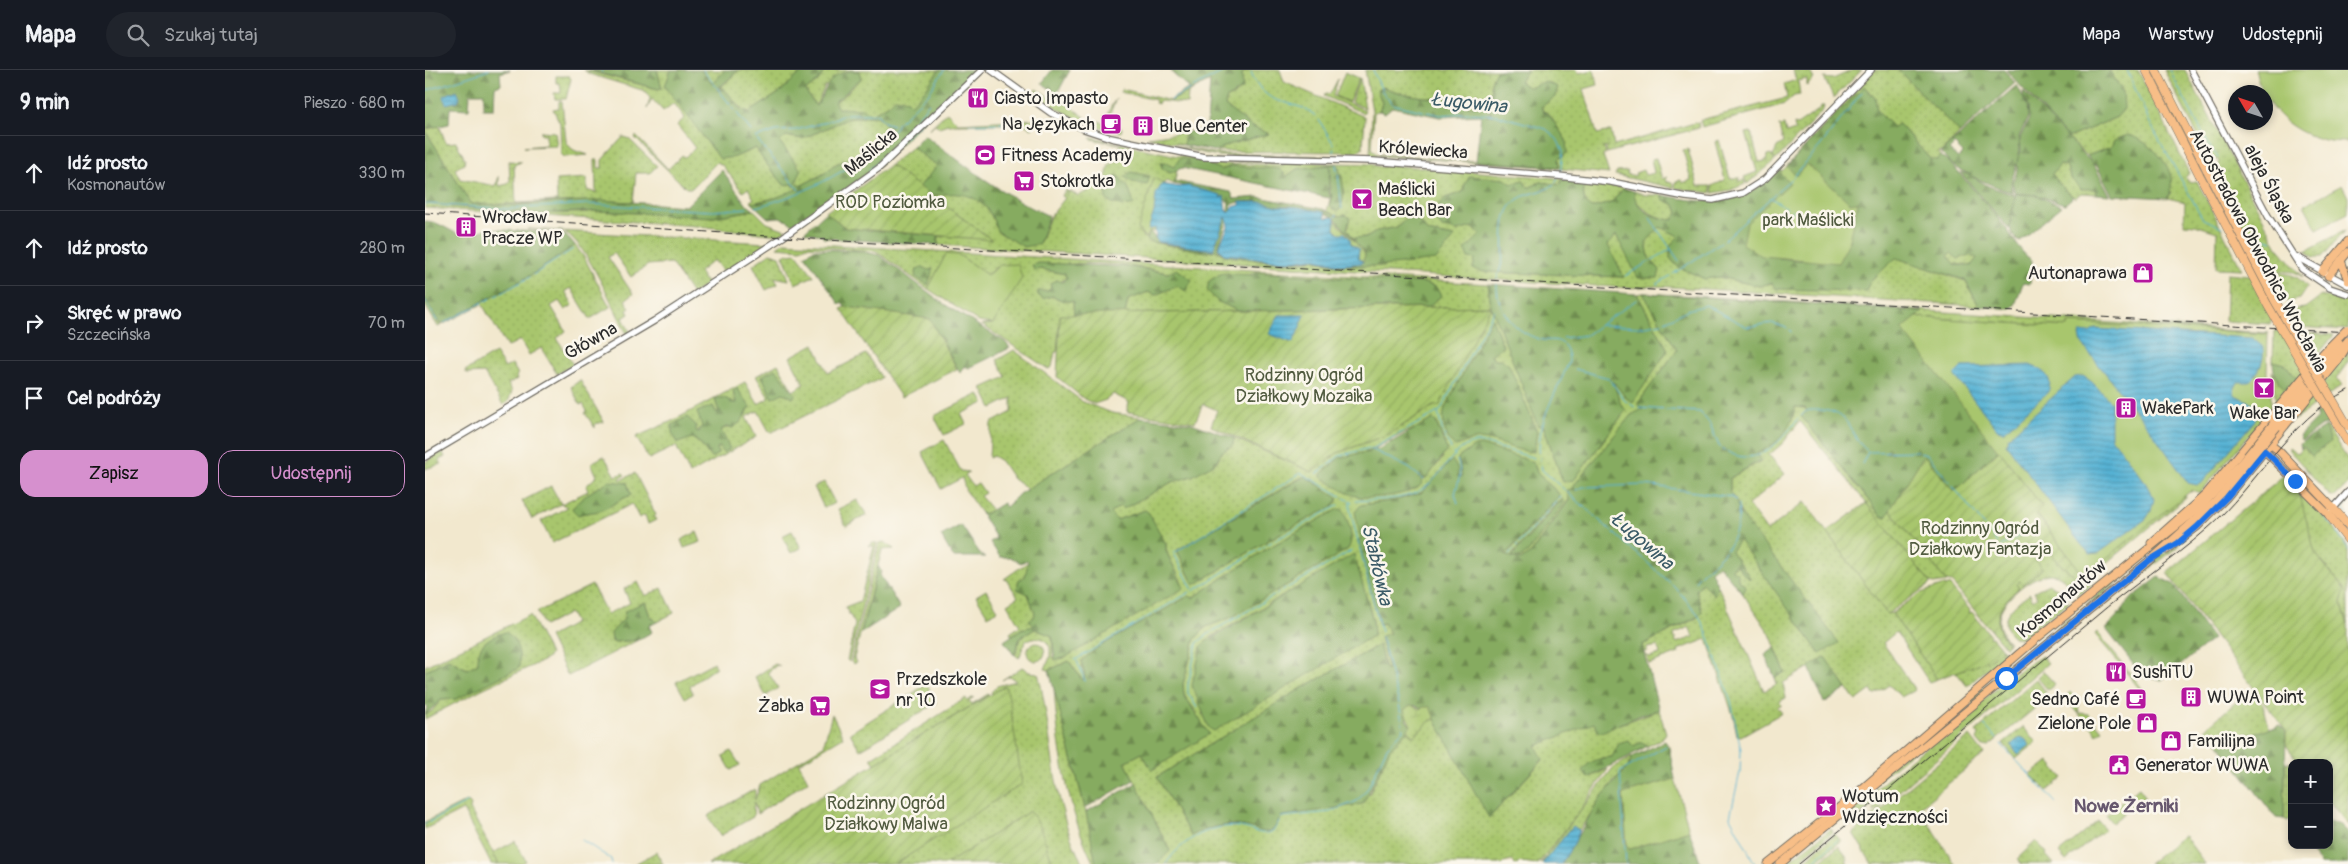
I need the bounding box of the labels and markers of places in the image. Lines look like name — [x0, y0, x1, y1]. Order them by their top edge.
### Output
restaurant icon: Ciasto Impasto — [966, 86, 990, 110]
place label: Ciasto Impasto — [994, 87, 1109, 110]
cafe icon: Na Językach — [1099, 112, 1123, 136]
place label: Na Językach — [1002, 113, 1095, 136]
building icon: Blue Center — [1131, 114, 1155, 138]
place label: Blue Center — [1159, 115, 1248, 138]
sports icon: Fitness Academy — [973, 143, 997, 167]
place label: Fitness Academy — [1001, 144, 1132, 167]
supermarket icon: Stokrotka — [1012, 169, 1036, 193]
place label: Stokrotka — [1040, 170, 1114, 193]
place label: Maślicki Beach Bar — [1378, 178, 1452, 222]
bar icon: Maślicki Beach Bar — [1350, 187, 1374, 211]
place label: Wrocław Pracze WP — [482, 206, 563, 250]
building icon: Wrocław Pracze WP — [454, 215, 478, 239]
shop icon: Autonaprawa — [2131, 261, 2155, 285]
place label: Autonaprawa — [2028, 262, 2127, 285]
bar icon: Wake Bar — [2252, 376, 2276, 400]
building icon: WakePark — [2114, 396, 2138, 420]
place label: WakePark — [2142, 397, 2214, 420]
place label: Wake Bar — [2229, 402, 2299, 425]
restaurant icon: SushiTU — [2104, 660, 2128, 684]
place label: SushiTU — [2132, 661, 2193, 684]
place label: Przedszkole nr 10 — [896, 668, 987, 712]
school or university icon: Przedszkole nr 10 — [868, 677, 892, 701]
building icon: WUWA Point — [2179, 685, 2203, 709]
place label: WUWA Point — [2207, 686, 2305, 709]
cafe icon: Sedno Café — [2124, 687, 2148, 711]
place label: Sedno Café — [2031, 688, 2120, 711]
supermarket icon: Żabka — [808, 694, 832, 718]
place label: Żabka — [758, 695, 804, 718]
shop icon: Zielone Pole — [2135, 711, 2159, 735]
place label: Zielone Pole — [2037, 712, 2131, 735]
shop icon: Familijna — [2159, 729, 2183, 753]
place label: Familijna — [2187, 730, 2255, 753]
public building icon: Generator WUWA — [2107, 753, 2131, 777]
place label: Generator WUWA — [2135, 754, 2270, 777]
place label: Wotum Wdzięczności — [1842, 785, 1948, 829]
place icon: Wotum Wdzięczności — [1814, 794, 1838, 818]

